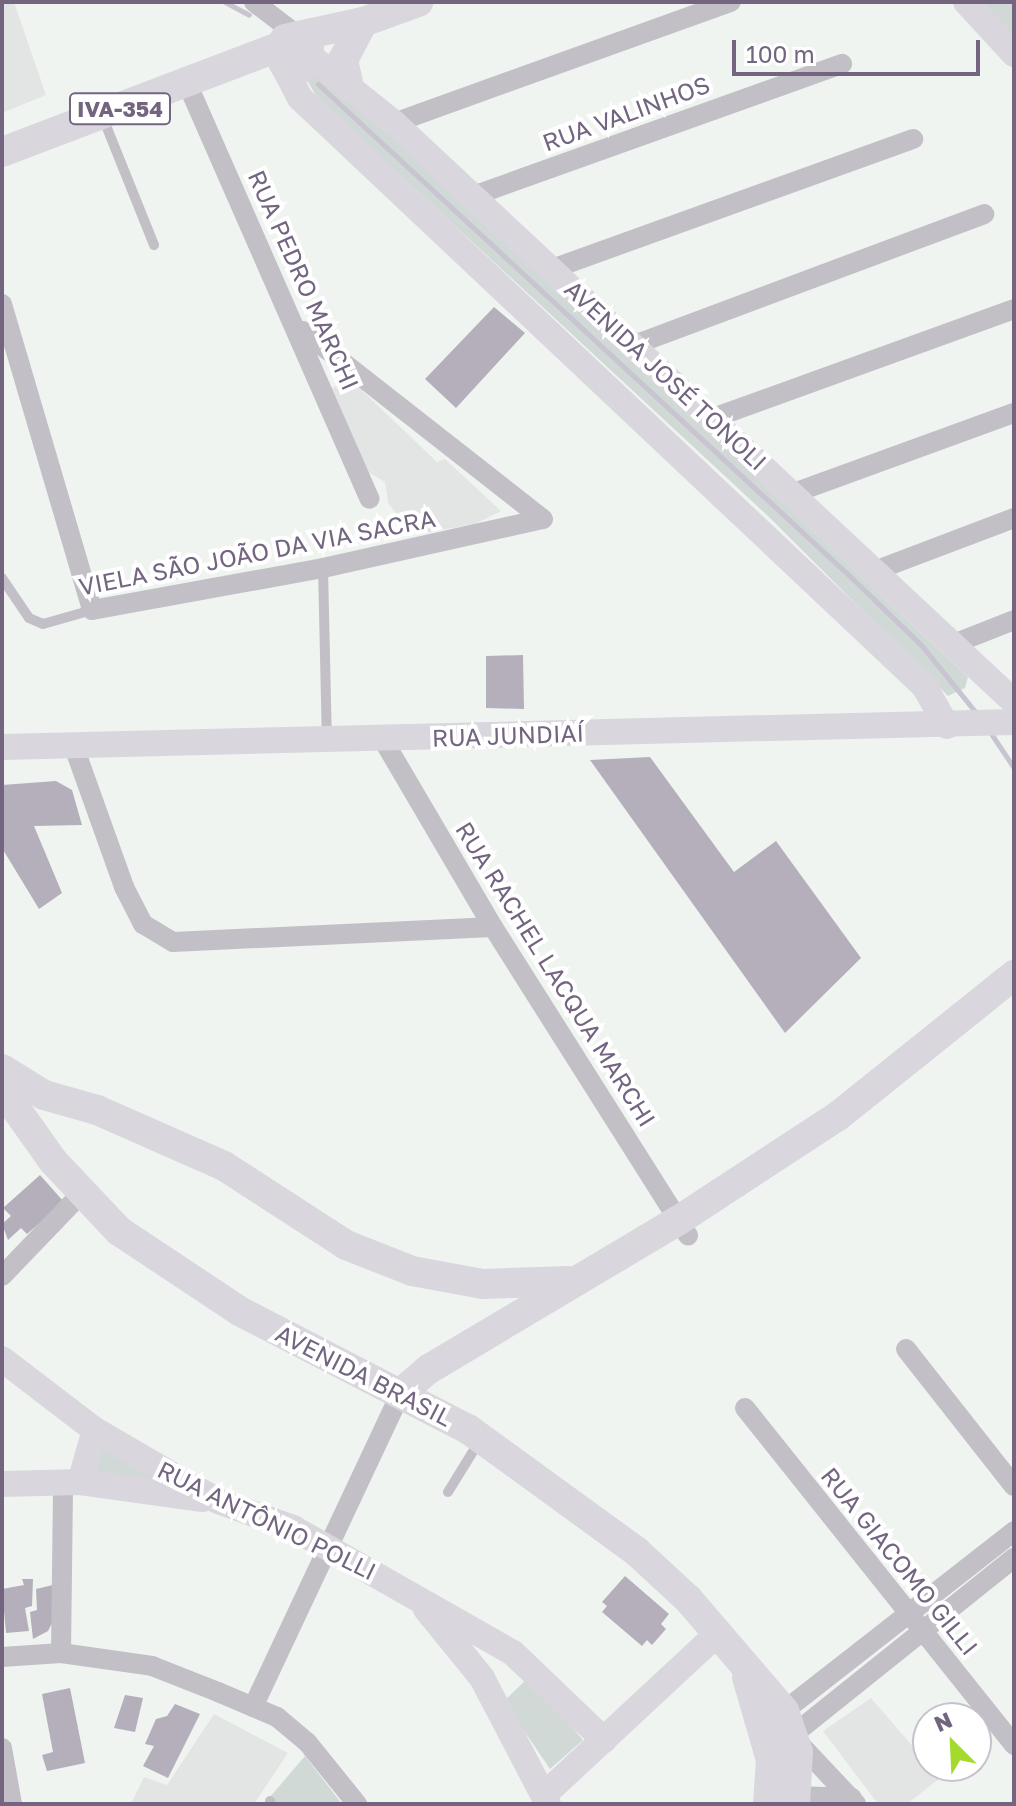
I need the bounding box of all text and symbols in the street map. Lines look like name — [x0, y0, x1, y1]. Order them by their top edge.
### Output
scale bar — [736, 24, 984, 74]
text: 100 m — [746, 39, 815, 68]
street label: RUA VALINHOS — [538, 69, 714, 157]
road number: IVA-354 — [68, 91, 172, 127]
street label: RUA PEDRO MARCHI — [243, 166, 365, 394]
street label: AVENIDA JOSÉ TONOLI — [559, 274, 773, 476]
street label: VIELA SÃO JOÃO DA VIA SACRA — [76, 503, 438, 601]
street label: RUA JUNDIAÍ — [432, 718, 584, 752]
street label: RUA RACHEL LACQUA MARCHI — [450, 816, 662, 1132]
street label: AVENIDA BRASIL — [271, 1318, 457, 1432]
street label: RUA ANTÔNIO POLLI — [153, 1455, 381, 1585]
street label: RUA GIACOMO GILLI — [816, 1461, 984, 1661]
north arrow — [912, 1702, 992, 1782]
text: N — [930, 1706, 956, 1737]

